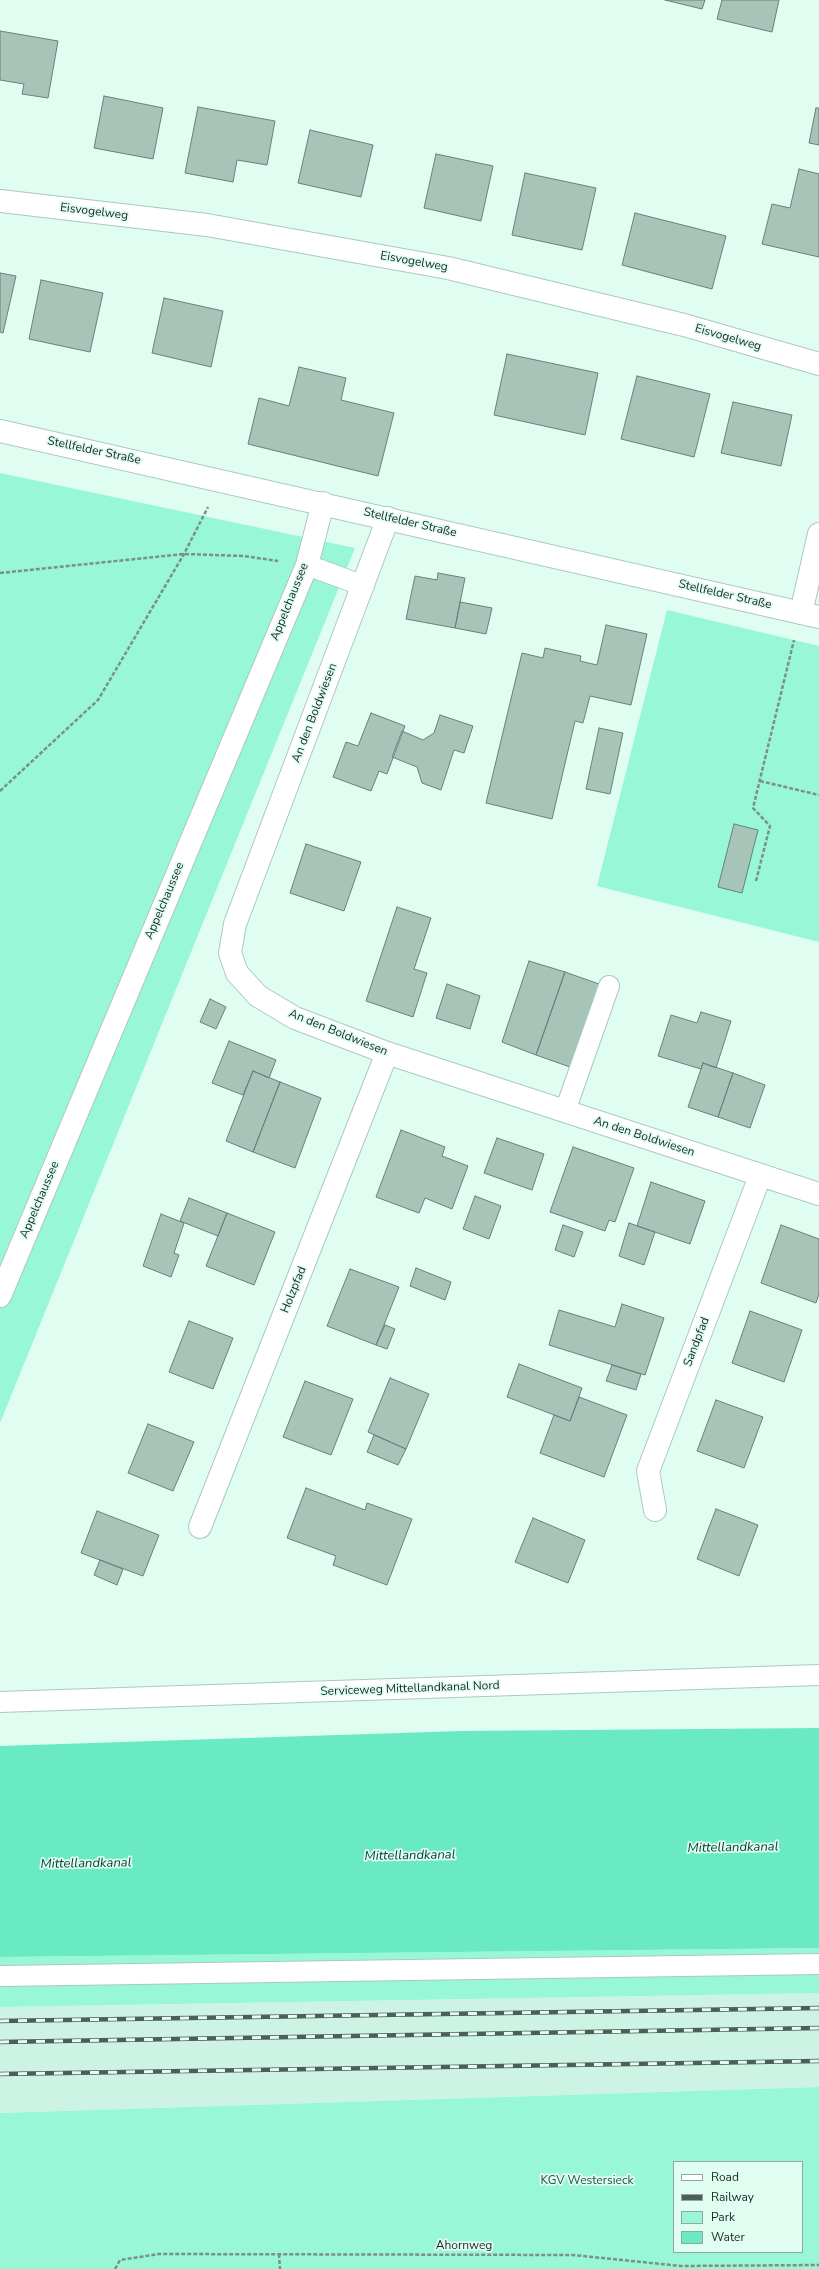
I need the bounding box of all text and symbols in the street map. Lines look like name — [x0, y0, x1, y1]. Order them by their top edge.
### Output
street label: Eisvogelweg — [59, 201, 129, 223]
street label: Eisvogelweg — [379, 249, 449, 275]
street label: Eisvogelweg — [693, 322, 763, 354]
street label: Stellfelder Straße — [46, 434, 142, 468]
street label: Stellfelder Straße — [362, 505, 458, 541]
street label: Appelchaussee — [268, 561, 312, 643]
street label: Stellfelder Straße — [677, 577, 773, 613]
street label: An den Boldwiesen — [289, 661, 341, 765]
street label: Appelchaussee — [142, 860, 188, 942]
street label: An den Boldwiesen — [286, 1007, 390, 1059]
street label: An den Boldwiesen — [592, 1114, 696, 1160]
street label: Appelchaussee — [17, 1159, 63, 1241]
street label: Holzpfad — [278, 1265, 310, 1315]
street label: Sandpfad — [681, 1315, 713, 1369]
street label: Serviceweg Mittellandkanal Nord — [320, 1679, 500, 1699]
water label: Mittellandkanal — [687, 1839, 779, 1857]
water label: Mittellandkanal — [364, 1847, 456, 1865]
water label: Mittellandkanal — [40, 1855, 132, 1873]
legend — [673, 2161, 803, 2253]
text: Road — [711, 2169, 739, 2185]
park label: KGV Westersieck — [541, 2174, 633, 2188]
text: Railway — [711, 2189, 754, 2205]
text: Park — [711, 2209, 735, 2225]
text: Water — [711, 2229, 745, 2245]
street label: Ahornweg — [436, 2239, 492, 2253]

